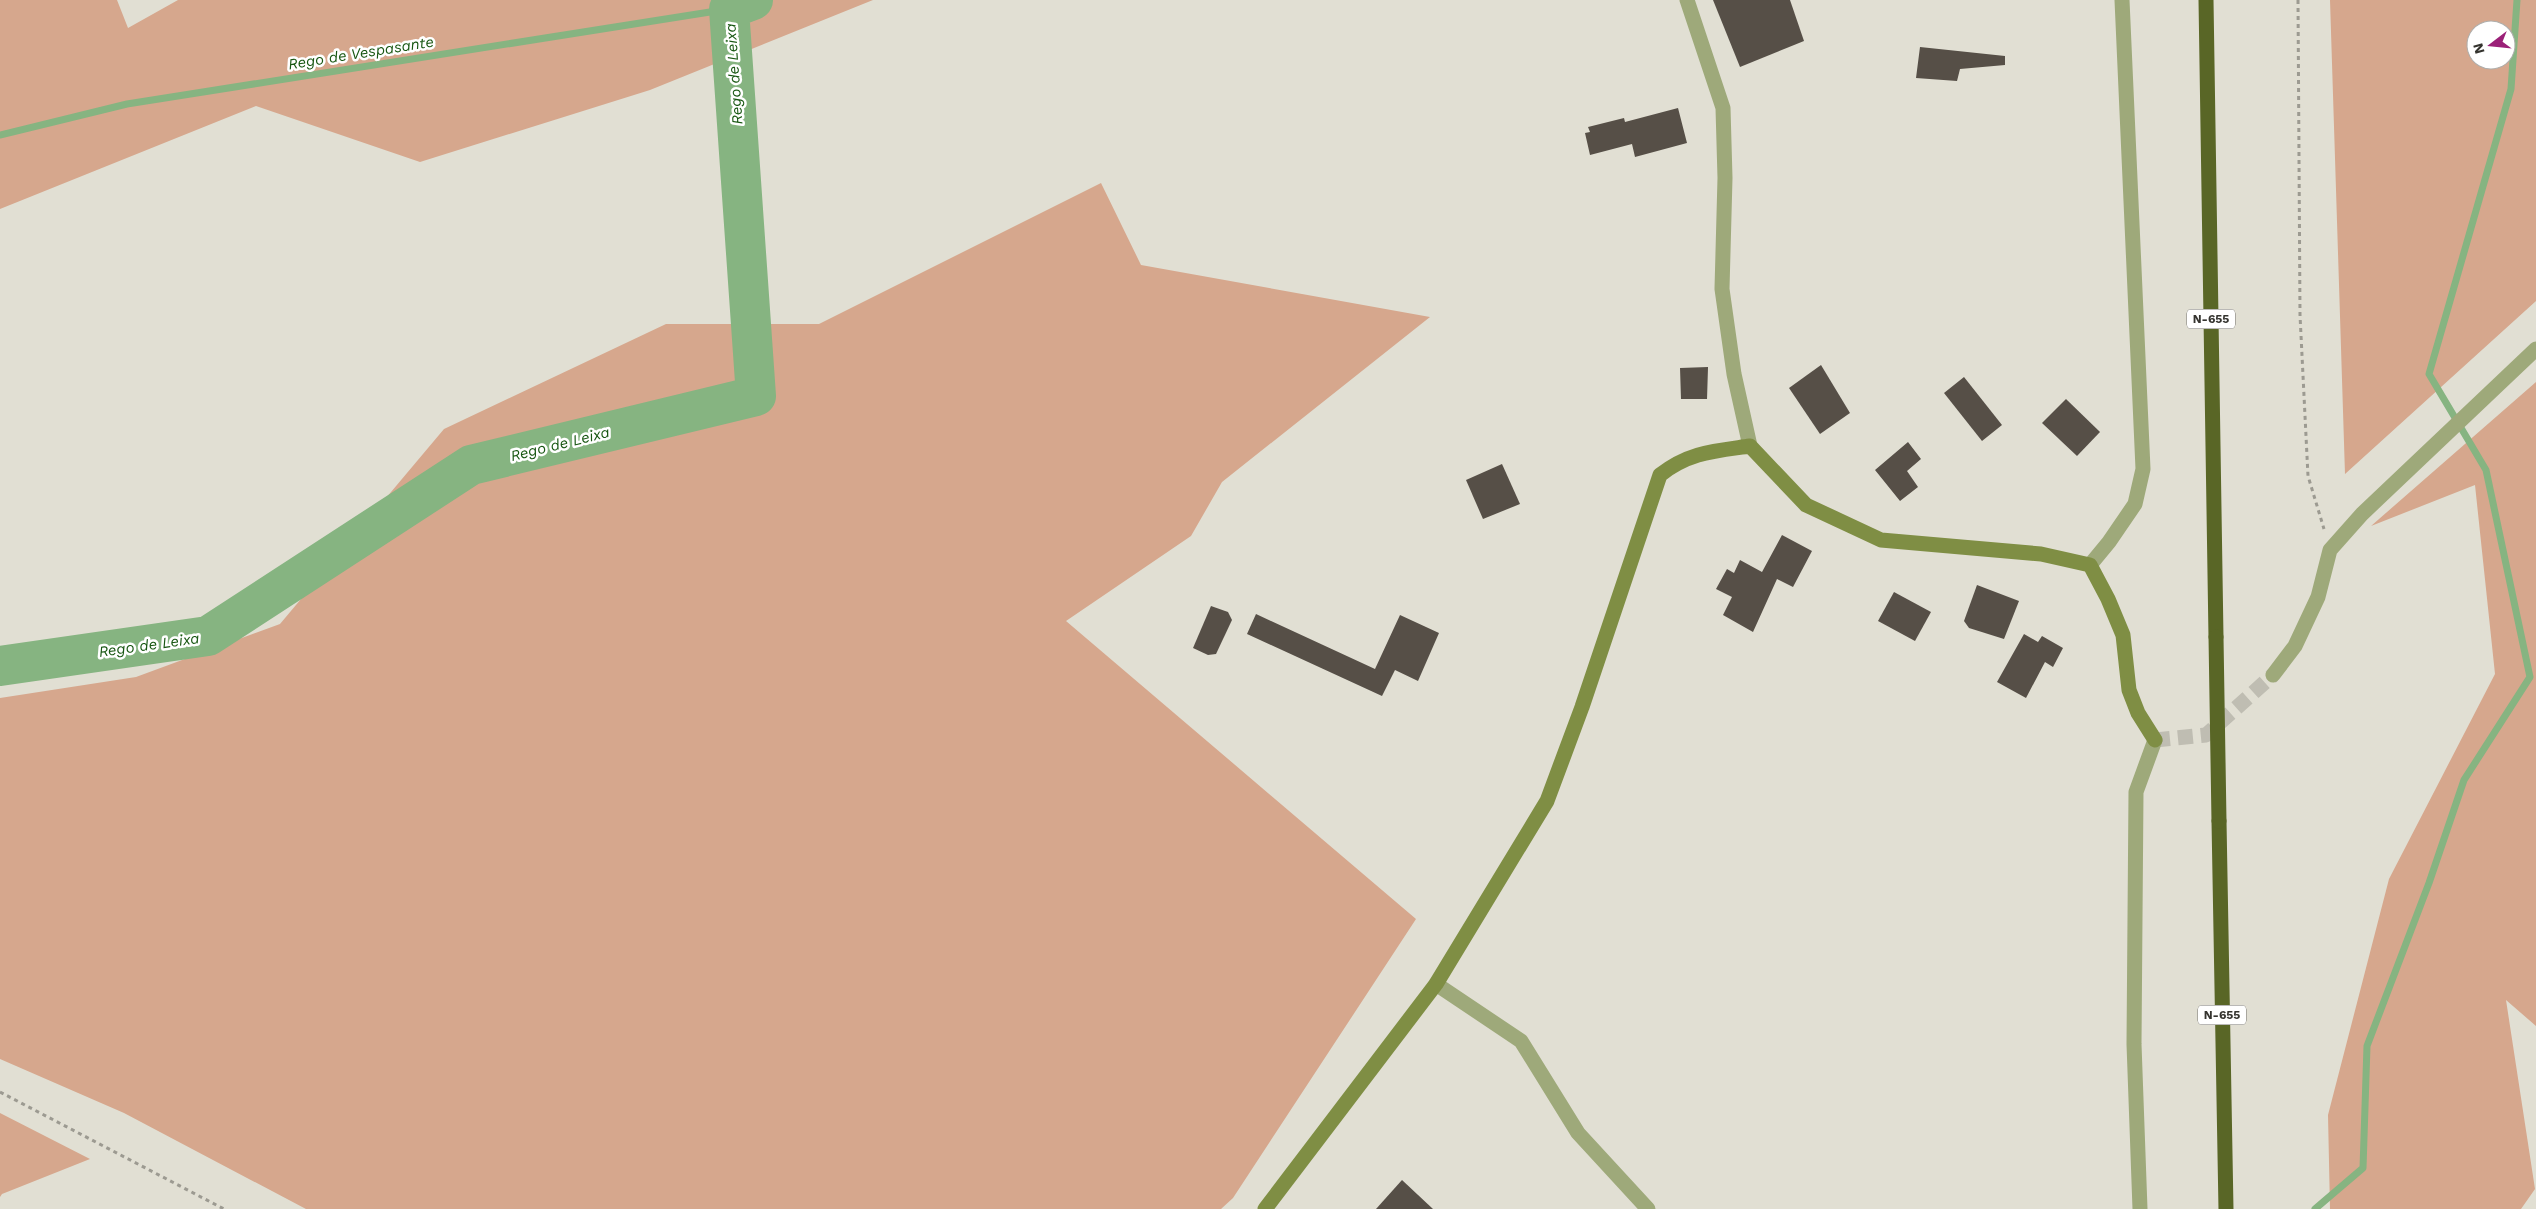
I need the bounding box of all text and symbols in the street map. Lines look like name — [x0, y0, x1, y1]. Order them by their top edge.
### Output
north arrow — [2466, 20, 2516, 70]
water label: Rego de Leixa — [721, 23, 747, 125]
water label: Rego de Vespasante — [287, 33, 435, 73]
text: N — [2469, 41, 2488, 56]
road number: N-655 — [2187, 310, 2235, 328]
water label: Rego de Leixa — [509, 423, 611, 465]
water label: Rego de Leixa — [97, 629, 201, 661]
road number: N-655 — [2198, 1006, 2246, 1024]

